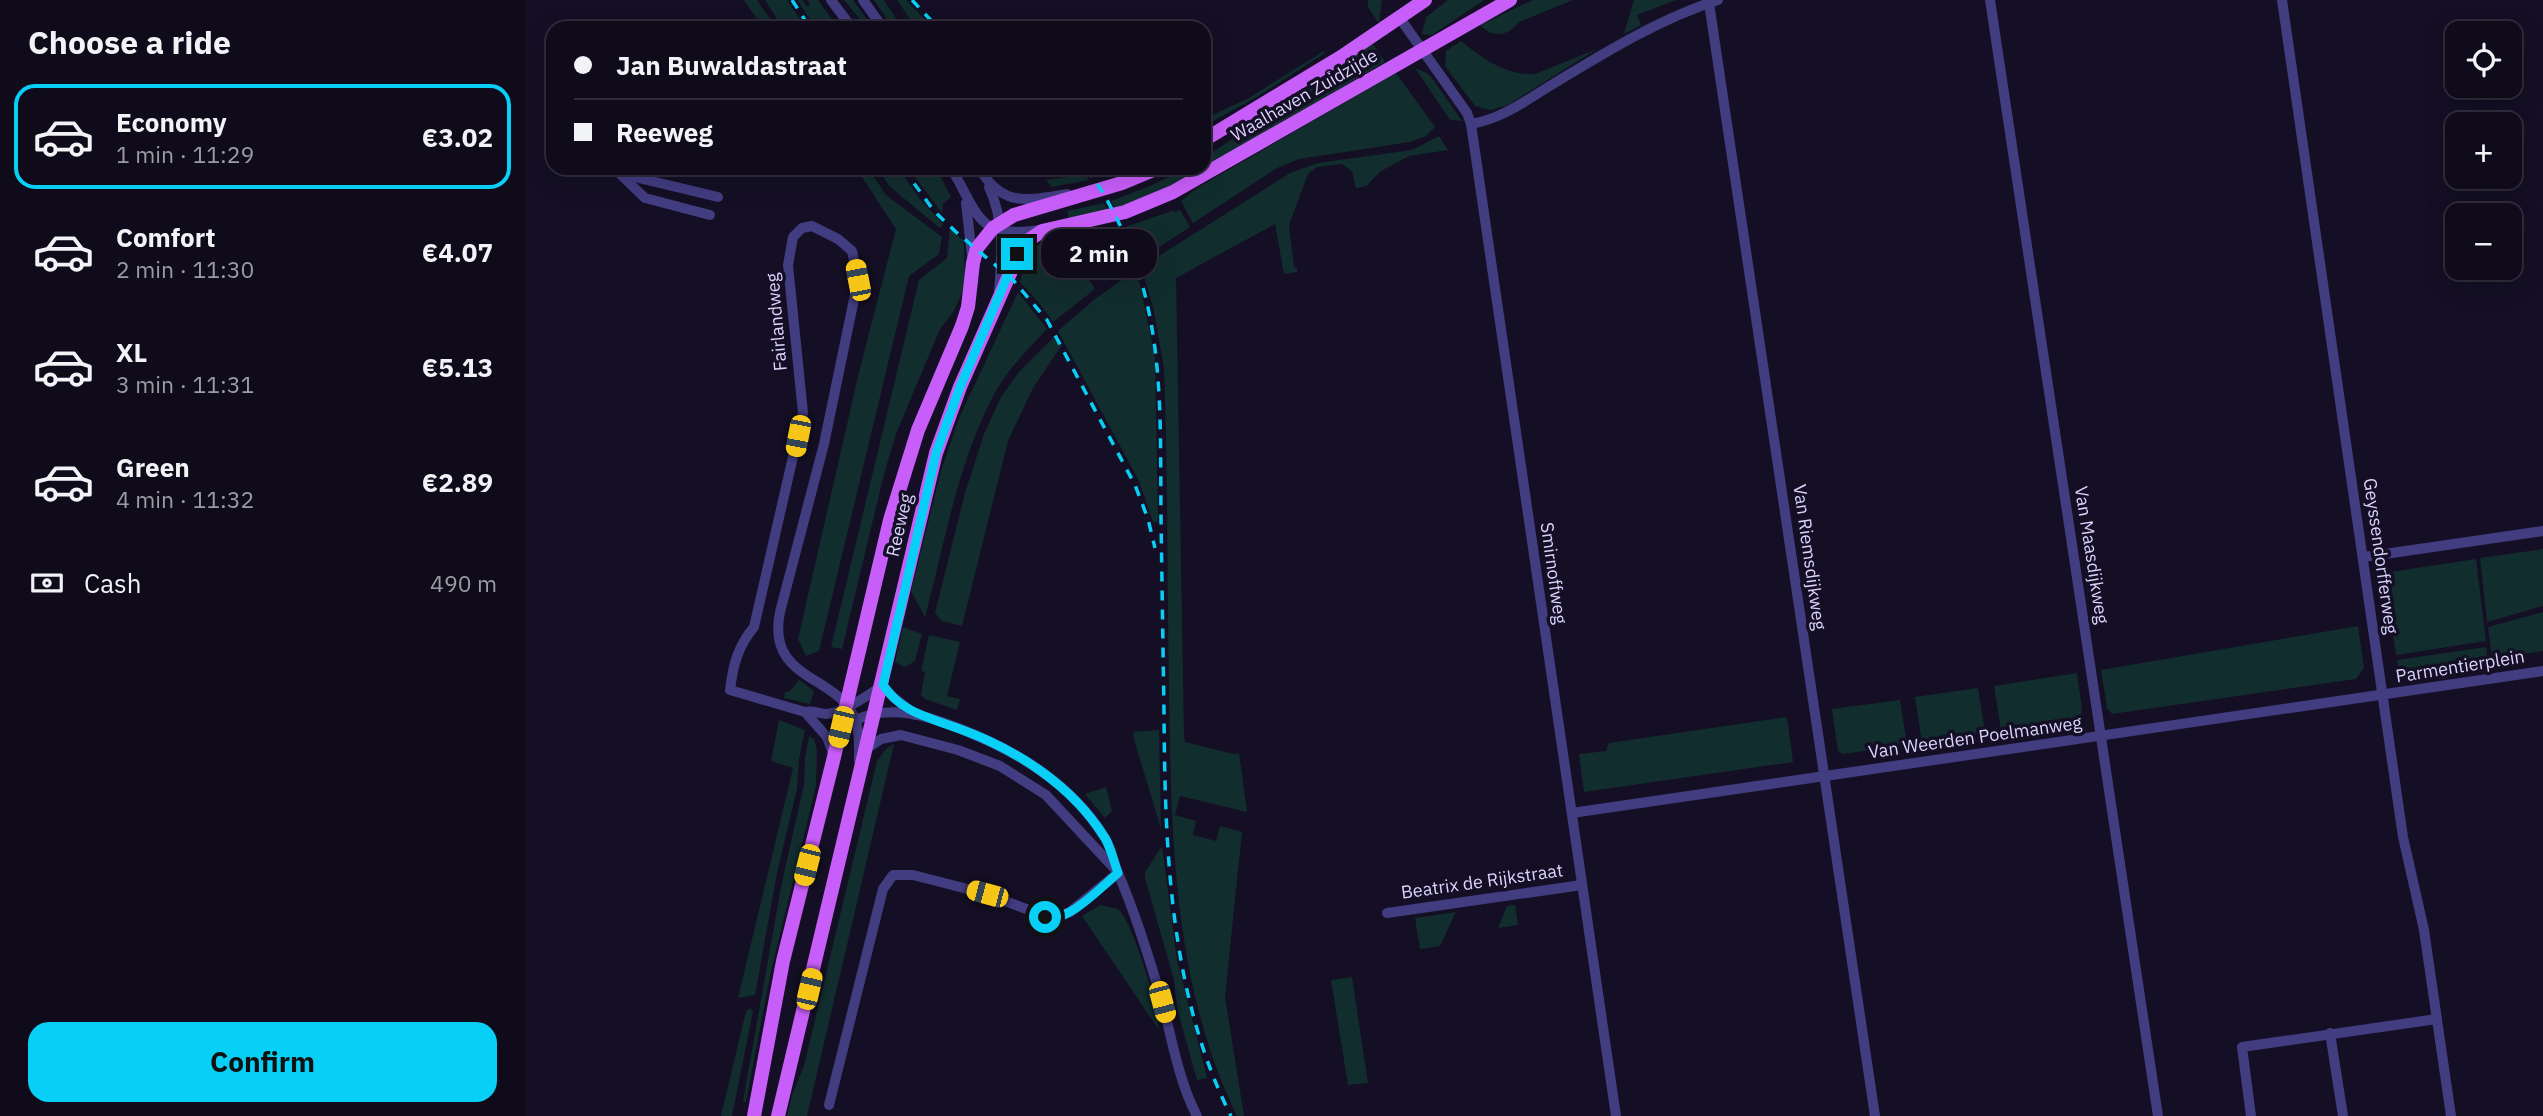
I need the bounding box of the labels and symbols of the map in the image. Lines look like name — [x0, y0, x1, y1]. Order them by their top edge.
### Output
street label: Waalhaven Zuidzijde — [1226, 44, 1382, 146]
callout: 2 min — [1041, 230, 1157, 278]
route end — [1001, 238, 1033, 270]
car — [844, 257, 873, 303]
street label: Fairlandweg — [760, 272, 792, 372]
car — [784, 413, 813, 459]
street label: Geyssendorfferweg — [2359, 477, 2403, 636]
street label: Van Riemsdijkweg — [1788, 483, 1832, 632]
street label: Van Maasdijkweg — [2070, 484, 2114, 626]
street label: Reeweg — [881, 491, 918, 559]
street label: Smirnoffweg — [1535, 521, 1573, 626]
street label: Parmentierplein — [2394, 644, 2526, 688]
car — [827, 704, 856, 750]
street label: Van Weerden Poelmanweg — [1867, 711, 2084, 763]
car — [792, 842, 823, 888]
street label: Beatrix de Rijkstraat — [1399, 858, 1565, 904]
car — [964, 878, 1011, 910]
route start — [1029, 901, 1061, 933]
car — [795, 966, 824, 1012]
car — [1147, 979, 1178, 1025]

